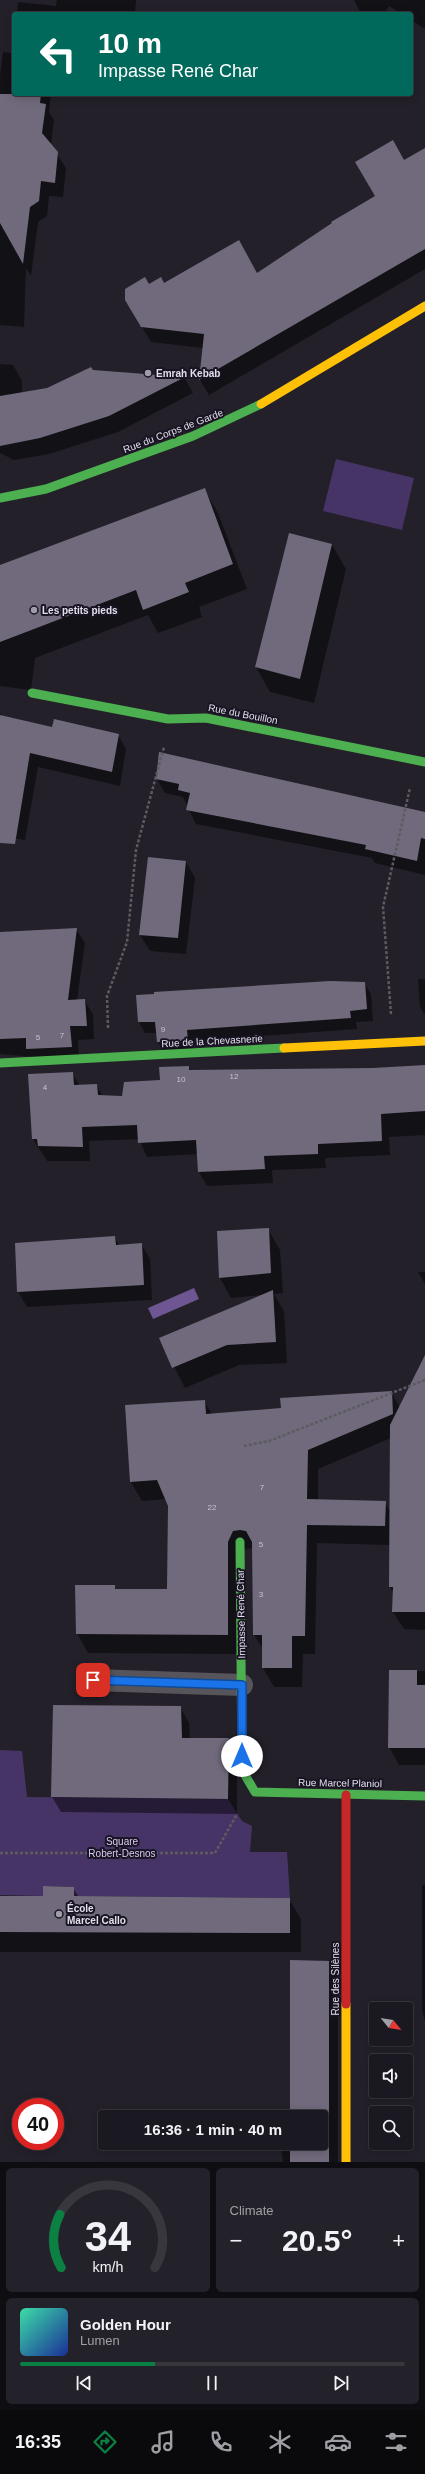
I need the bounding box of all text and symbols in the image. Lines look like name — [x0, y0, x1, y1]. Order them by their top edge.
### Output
icon: left — [32, 28, 84, 80]
text: 10 m — [98, 28, 162, 59]
text: Impasse René Char — [98, 61, 258, 81]
marker: Emrah Kebab — [143, 368, 153, 378]
place label: Emrah Kebab — [156, 368, 220, 379]
street label: Rue du Corps de Garde — [121, 407, 225, 455]
marker: Les petits pieds — [29, 605, 39, 615]
place label: Les petits pieds — [42, 605, 118, 616]
street label: Rue du Bouillon — [207, 702, 279, 726]
house number: 9 — [161, 1025, 166, 1034]
house number: 7 — [60, 1031, 65, 1040]
house number: 5 — [36, 1033, 41, 1042]
street label: Rue de la Chevasnerie — [161, 1033, 264, 1049]
house number: 12 — [230, 1072, 239, 1081]
house number: 10 — [177, 1075, 186, 1084]
house number: 4 — [43, 1083, 48, 1092]
house number: 7 — [260, 1483, 265, 1492]
house number: 22 — [208, 1503, 217, 1512]
house number: 5 — [259, 1540, 264, 1549]
street label: Impasse René Char — [235, 1569, 247, 1659]
house number: 3 — [259, 1590, 264, 1599]
pin — [76, 1663, 110, 1697]
icon: arrive — [82, 1669, 104, 1691]
position arrow — [221, 1735, 263, 1777]
street label: Rue Marcel Planiol — [298, 1777, 382, 1789]
park label: Square Robert-Desnos — [88, 1836, 156, 1859]
place label: École Marcel Callo — [67, 1902, 126, 1926]
marker: École Marcel Callo — [54, 1909, 64, 1919]
street label: Rue des Silènes — [330, 1943, 341, 2015]
north arrow — [369, 2002, 413, 2046]
map controls — [369, 2002, 413, 2150]
button: sound — [369, 2054, 413, 2098]
speed limit sign: 40 — [12, 2098, 64, 2150]
button: search — [369, 2106, 413, 2150]
text: 16:36 · 1 min · 40 m — [144, 2121, 282, 2138]
text: Climate — [230, 2203, 274, 2218]
text: 34 — [85, 2213, 131, 2260]
text: 20.5° — [282, 2224, 352, 2257]
text: − — [230, 2228, 242, 2253]
text: + — [392, 2228, 405, 2253]
text: km/h — [92, 2259, 123, 2275]
text: Golden Hour — [80, 2316, 171, 2333]
text: Lumen — [80, 2333, 120, 2348]
icon: previous — [73, 2372, 95, 2394]
icon: pause — [201, 2372, 223, 2394]
icon: next — [330, 2372, 352, 2394]
icon: directions — [91, 2428, 119, 2456]
icon: music — [149, 2428, 177, 2456]
icon: phone — [207, 2428, 235, 2456]
icon: climate — [266, 2428, 294, 2456]
icon: car — [324, 2428, 352, 2456]
icon: filters — [382, 2428, 410, 2456]
text: 16:35 — [15, 2432, 61, 2452]

